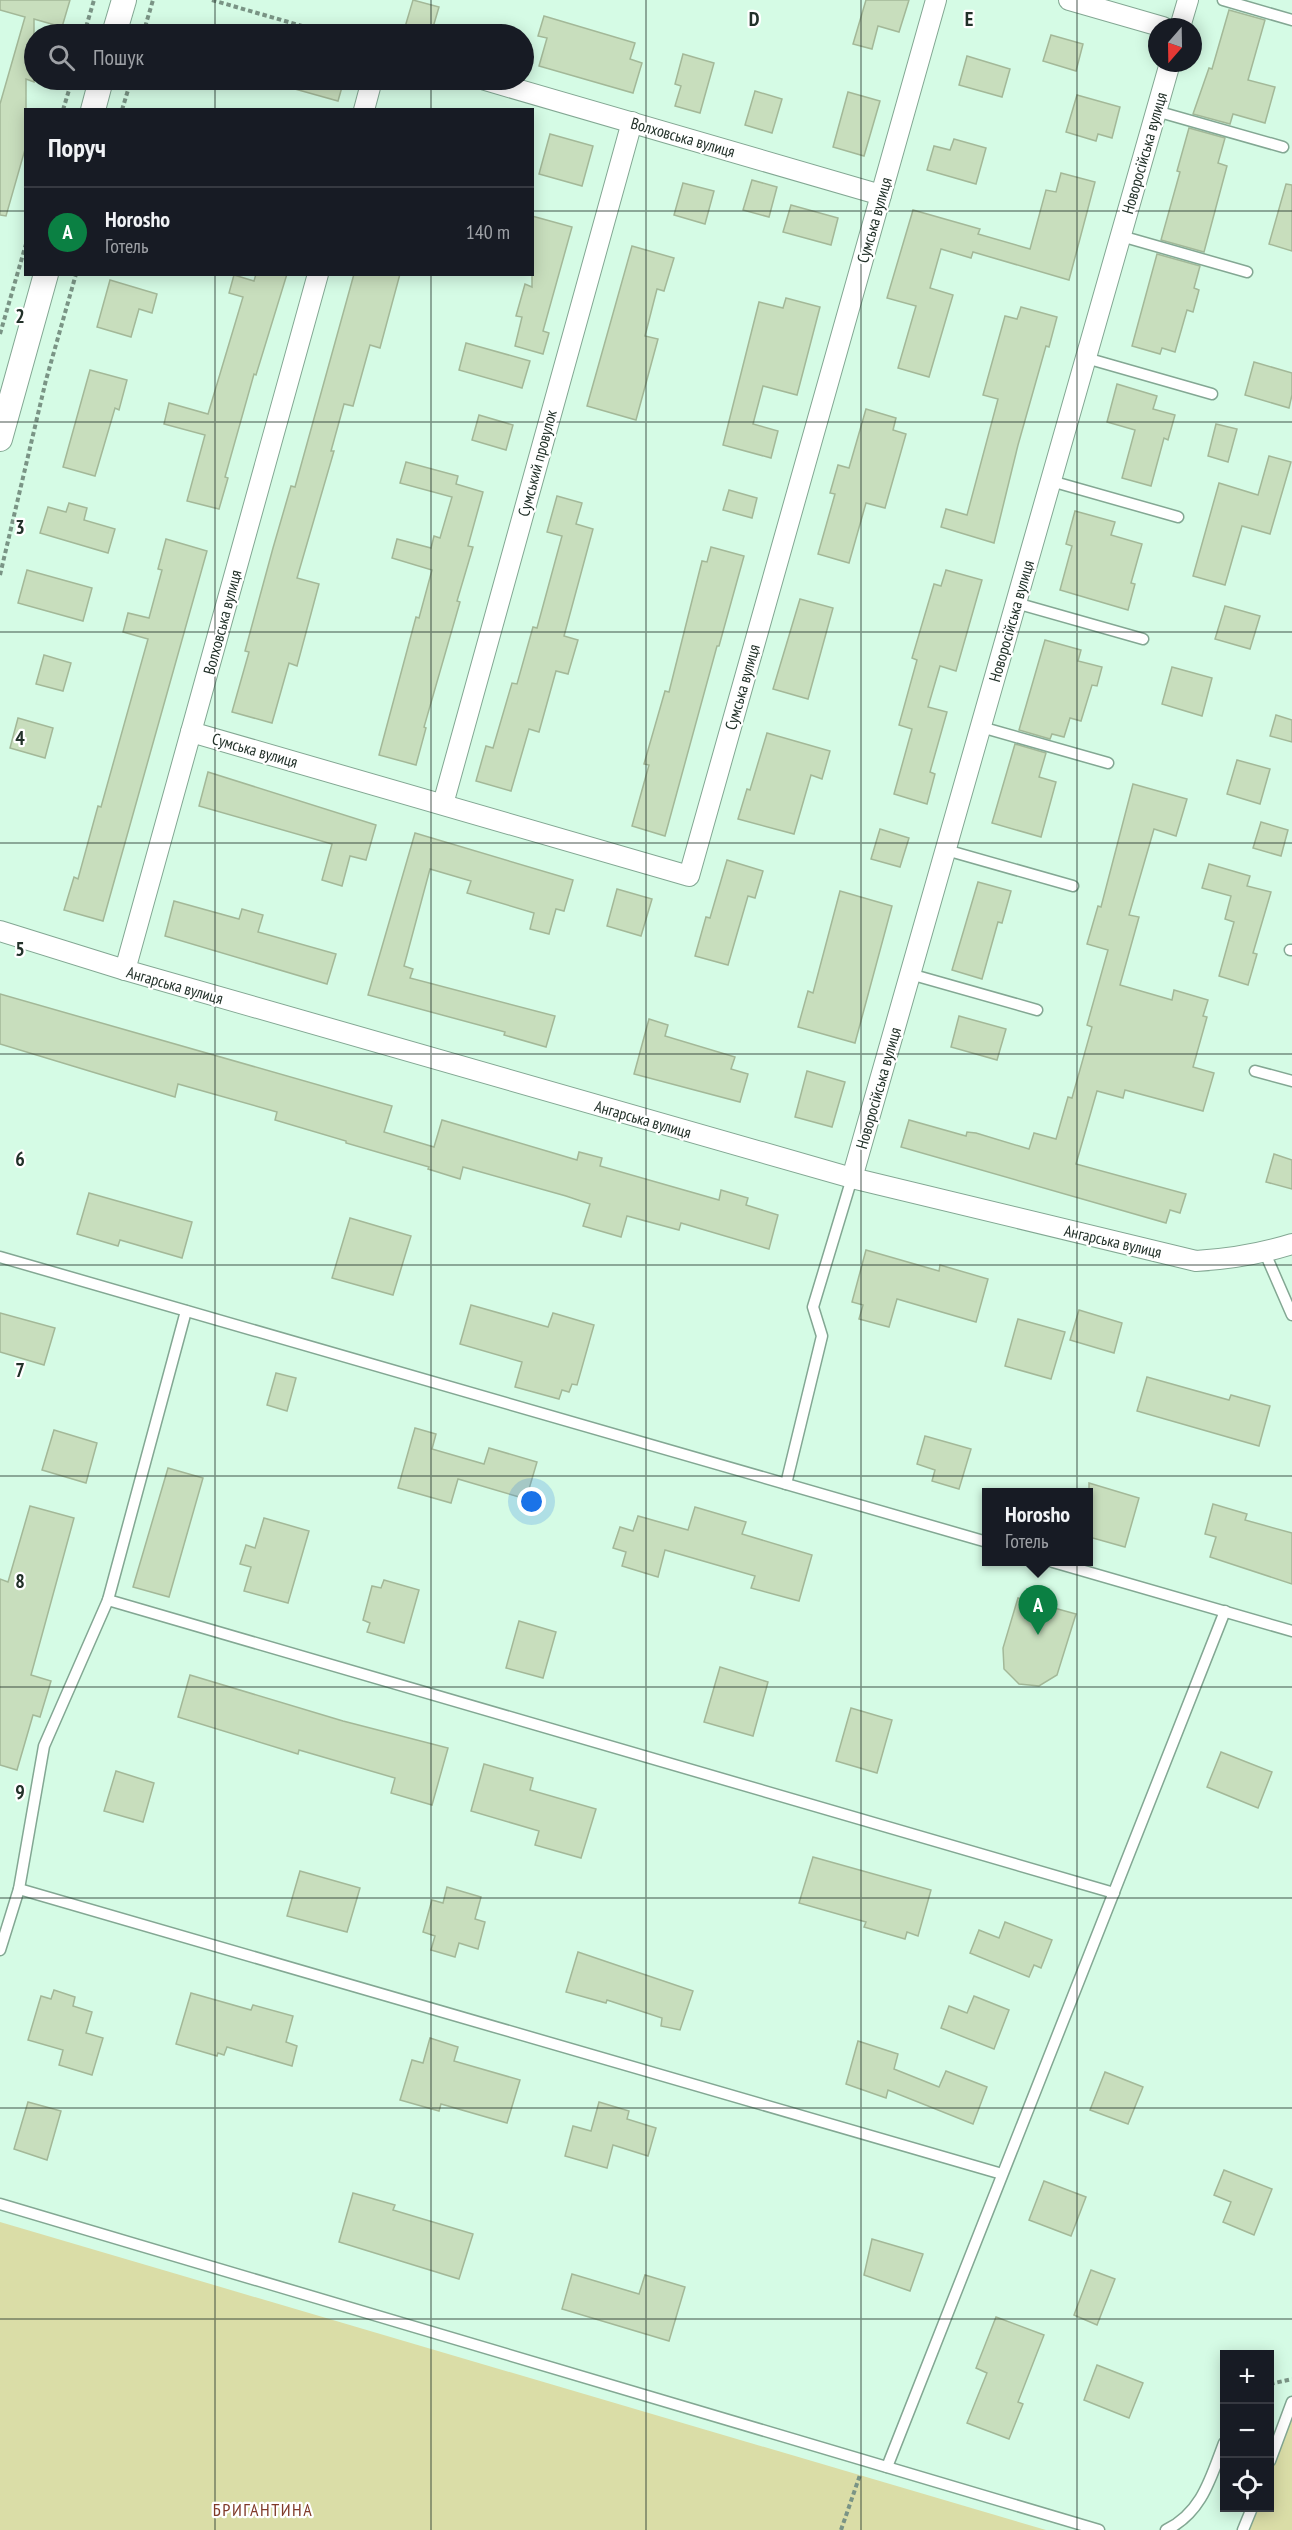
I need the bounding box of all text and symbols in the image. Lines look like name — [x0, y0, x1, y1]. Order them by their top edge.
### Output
text: D — [749, 6, 760, 32]
text: E — [965, 6, 973, 32]
north arrow — [1148, 18, 1202, 72]
search box — [24, 24, 534, 90]
icon: search — [45, 41, 78, 74]
text: Пошук — [93, 43, 144, 71]
street label: Новоросійська вулиця — [1117, 90, 1171, 216]
street label: Волховська вулиця — [629, 113, 737, 161]
text: Поруч — [48, 131, 106, 164]
street label: Сумська вулиця — [852, 175, 896, 265]
text: Horosho — [105, 205, 170, 233]
text: A — [62, 219, 73, 245]
text: 140 m — [466, 219, 510, 245]
text: Готель — [105, 233, 149, 259]
text: 2 — [15, 303, 25, 329]
street label: Сумський провулок — [513, 407, 561, 518]
text: 3 — [15, 514, 25, 540]
street label: Новоросійська вулиця — [984, 558, 1038, 684]
street label: Волховська вулиця — [198, 568, 246, 676]
street label: Сумська вулиця — [720, 642, 764, 732]
text: 4 — [15, 725, 25, 751]
street label: Сумська вулиця — [210, 728, 300, 772]
text: 5 — [15, 936, 25, 962]
street label: Ангарська вулиця — [124, 962, 226, 1008]
street label: Новоросійська вулиця — [851, 1025, 905, 1151]
street label: Ангарська вулиця — [592, 1096, 694, 1142]
text: 6 — [15, 1146, 25, 1172]
street label: Ангарська вулиця — [1062, 1220, 1164, 1262]
text: 7 — [15, 1357, 25, 1383]
your location — [517, 1487, 546, 1516]
popup — [982, 1488, 1093, 1566]
text: Horosho — [1005, 1500, 1070, 1528]
text: Готель — [1005, 1528, 1048, 1554]
text: 8 — [15, 1568, 25, 1594]
pin: A — [1018, 1586, 1058, 1635]
text: 9 — [15, 1779, 25, 1805]
map controls — [1220, 2350, 1274, 2512]
button: + — [1220, 2350, 1274, 2404]
button: − — [1220, 2404, 1274, 2458]
button: locate — [1220, 2458, 1274, 2512]
district label: БРИГАНТИНА — [213, 2498, 313, 2521]

